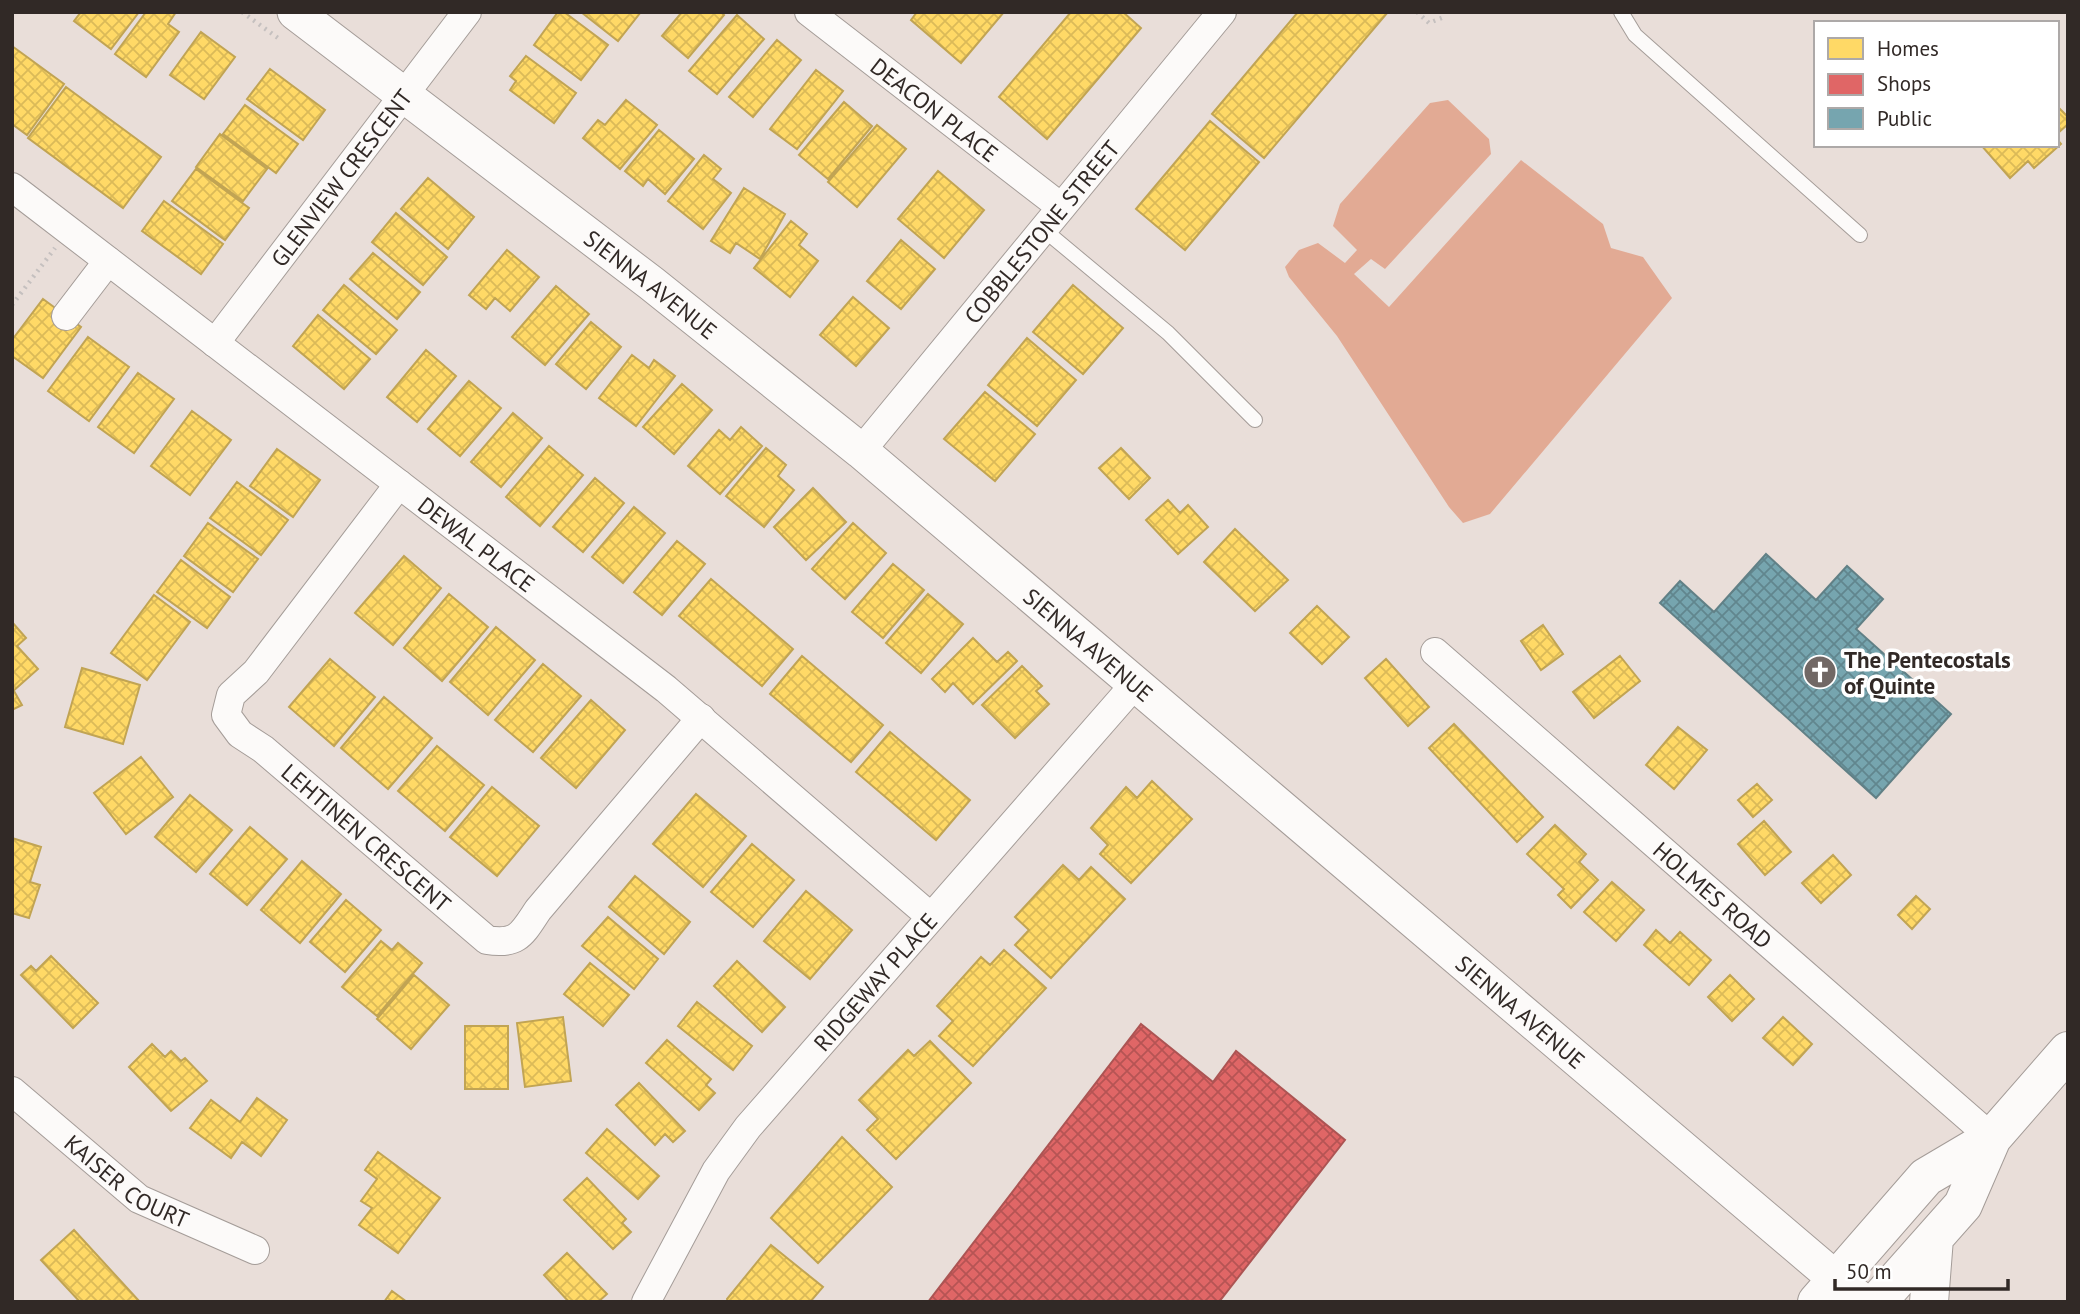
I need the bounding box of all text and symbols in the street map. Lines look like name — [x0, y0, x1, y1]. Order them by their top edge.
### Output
legend — [1814, 21, 2059, 147]
text: Homes — [1877, 35, 1939, 62]
street label: DEACON PLACE — [865, 51, 1004, 168]
text: Shops — [1877, 70, 1931, 97]
street label: GLENVIEW CRESCENT — [264, 83, 418, 272]
text: Public — [1877, 105, 1932, 132]
street label: COBBLESTONE STREET — [957, 134, 1125, 329]
street label: SIENNA AVENUE — [579, 223, 723, 345]
street label: DEWAL PLACE — [413, 490, 541, 598]
street label: SIENNA AVENUE — [1018, 581, 1159, 707]
place label: The Pentecostals of Quinte — [1844, 645, 2011, 700]
church icon: The Pentecostals of Quinte — [1801, 653, 1839, 691]
street label: LEHTINEN CRESCENT — [276, 757, 457, 918]
street label: HOLMES ROAD — [1648, 835, 1778, 954]
street label: RIDGEWAY PLACE — [807, 907, 943, 1057]
street label: SIENNA AVENUE — [1450, 948, 1591, 1074]
street label: KAISER COURT — [59, 1128, 194, 1234]
scale bar — [1835, 1248, 2008, 1292]
text: 50 m — [1846, 1258, 1892, 1285]

